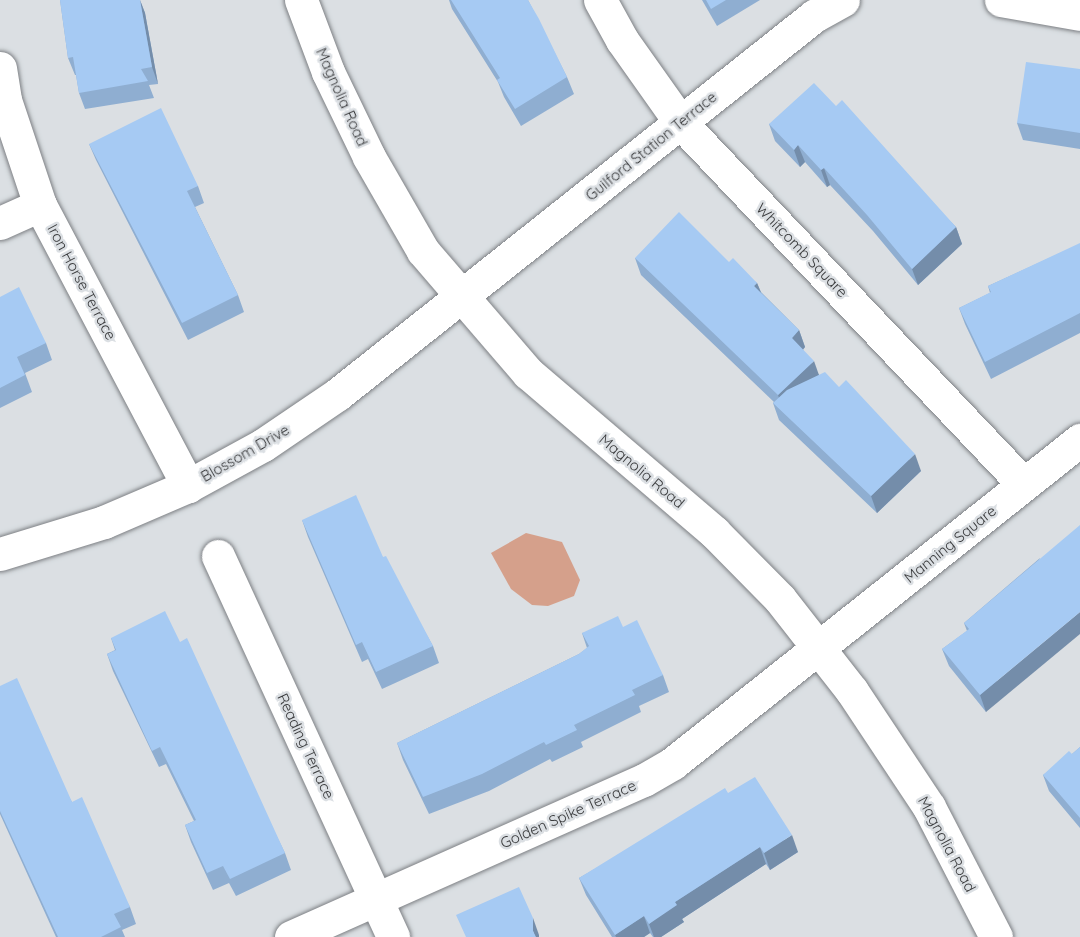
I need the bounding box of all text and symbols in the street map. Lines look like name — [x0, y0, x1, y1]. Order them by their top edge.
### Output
street label: Magnolia Road — [312, 45, 372, 149]
street label: Guilford Station Terrace — [582, 88, 720, 204]
street label: Whitcomb Square — [752, 199, 852, 301]
street label: Iron Horse Terrace — [44, 221, 120, 343]
street label: Blossom Drive — [198, 420, 292, 486]
street label: Magnolia Road — [596, 430, 688, 512]
street label: Manning Square — [900, 501, 1000, 587]
street label: Reading Terrace — [274, 690, 338, 802]
street label: Golden Spike Terrace — [497, 776, 639, 852]
street label: Magnolia Road — [914, 793, 980, 895]

